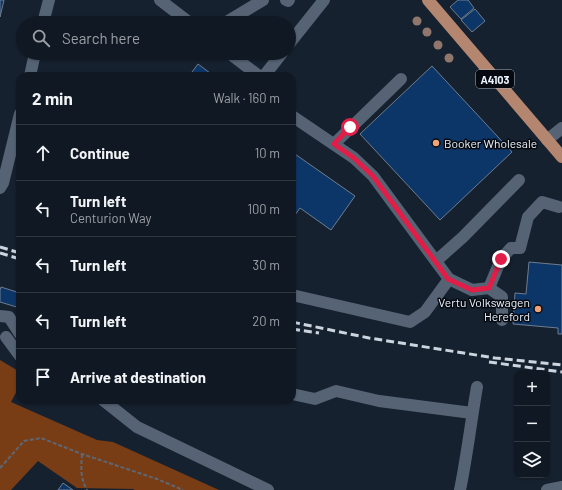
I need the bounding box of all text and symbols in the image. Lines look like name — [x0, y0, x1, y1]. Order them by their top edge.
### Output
search box — [16, 16, 296, 60]
icon: search — [30, 27, 52, 49]
text: Search here — [62, 29, 140, 47]
road number: A4103 — [476, 70, 514, 88]
text: 2 min — [32, 88, 73, 108]
text: Walk · 160 m — [213, 90, 280, 106]
route start — [341, 118, 359, 136]
place label: Booker Wholesale — [444, 136, 537, 150]
marker: Booker Wholesale — [431, 138, 441, 148]
icon: ahead — [32, 142, 54, 164]
text: Continue — [70, 144, 130, 162]
text: 10 m — [255, 145, 280, 161]
text: Turn left — [70, 192, 126, 210]
icon: left — [32, 198, 54, 220]
text: 100 m — [247, 201, 280, 217]
text: Centurion Way — [70, 210, 152, 226]
route end — [492, 250, 510, 268]
icon: left — [32, 254, 54, 276]
text: Turn left — [70, 256, 126, 274]
text: 30 m — [253, 257, 280, 273]
place label: Vertu Volkswagen Hereford — [438, 295, 530, 323]
marker: Vertu Volkswagen Hereford — [533, 304, 543, 314]
icon: left — [32, 310, 54, 332]
text: Turn left — [70, 312, 126, 330]
text: 20 m — [252, 313, 280, 329]
icon: arrive — [32, 366, 54, 388]
text: Arrive at destination — [70, 368, 206, 386]
map controls — [514, 370, 550, 478]
button: + — [514, 370, 550, 406]
button: − — [514, 406, 550, 442]
button: layers — [514, 442, 550, 478]

